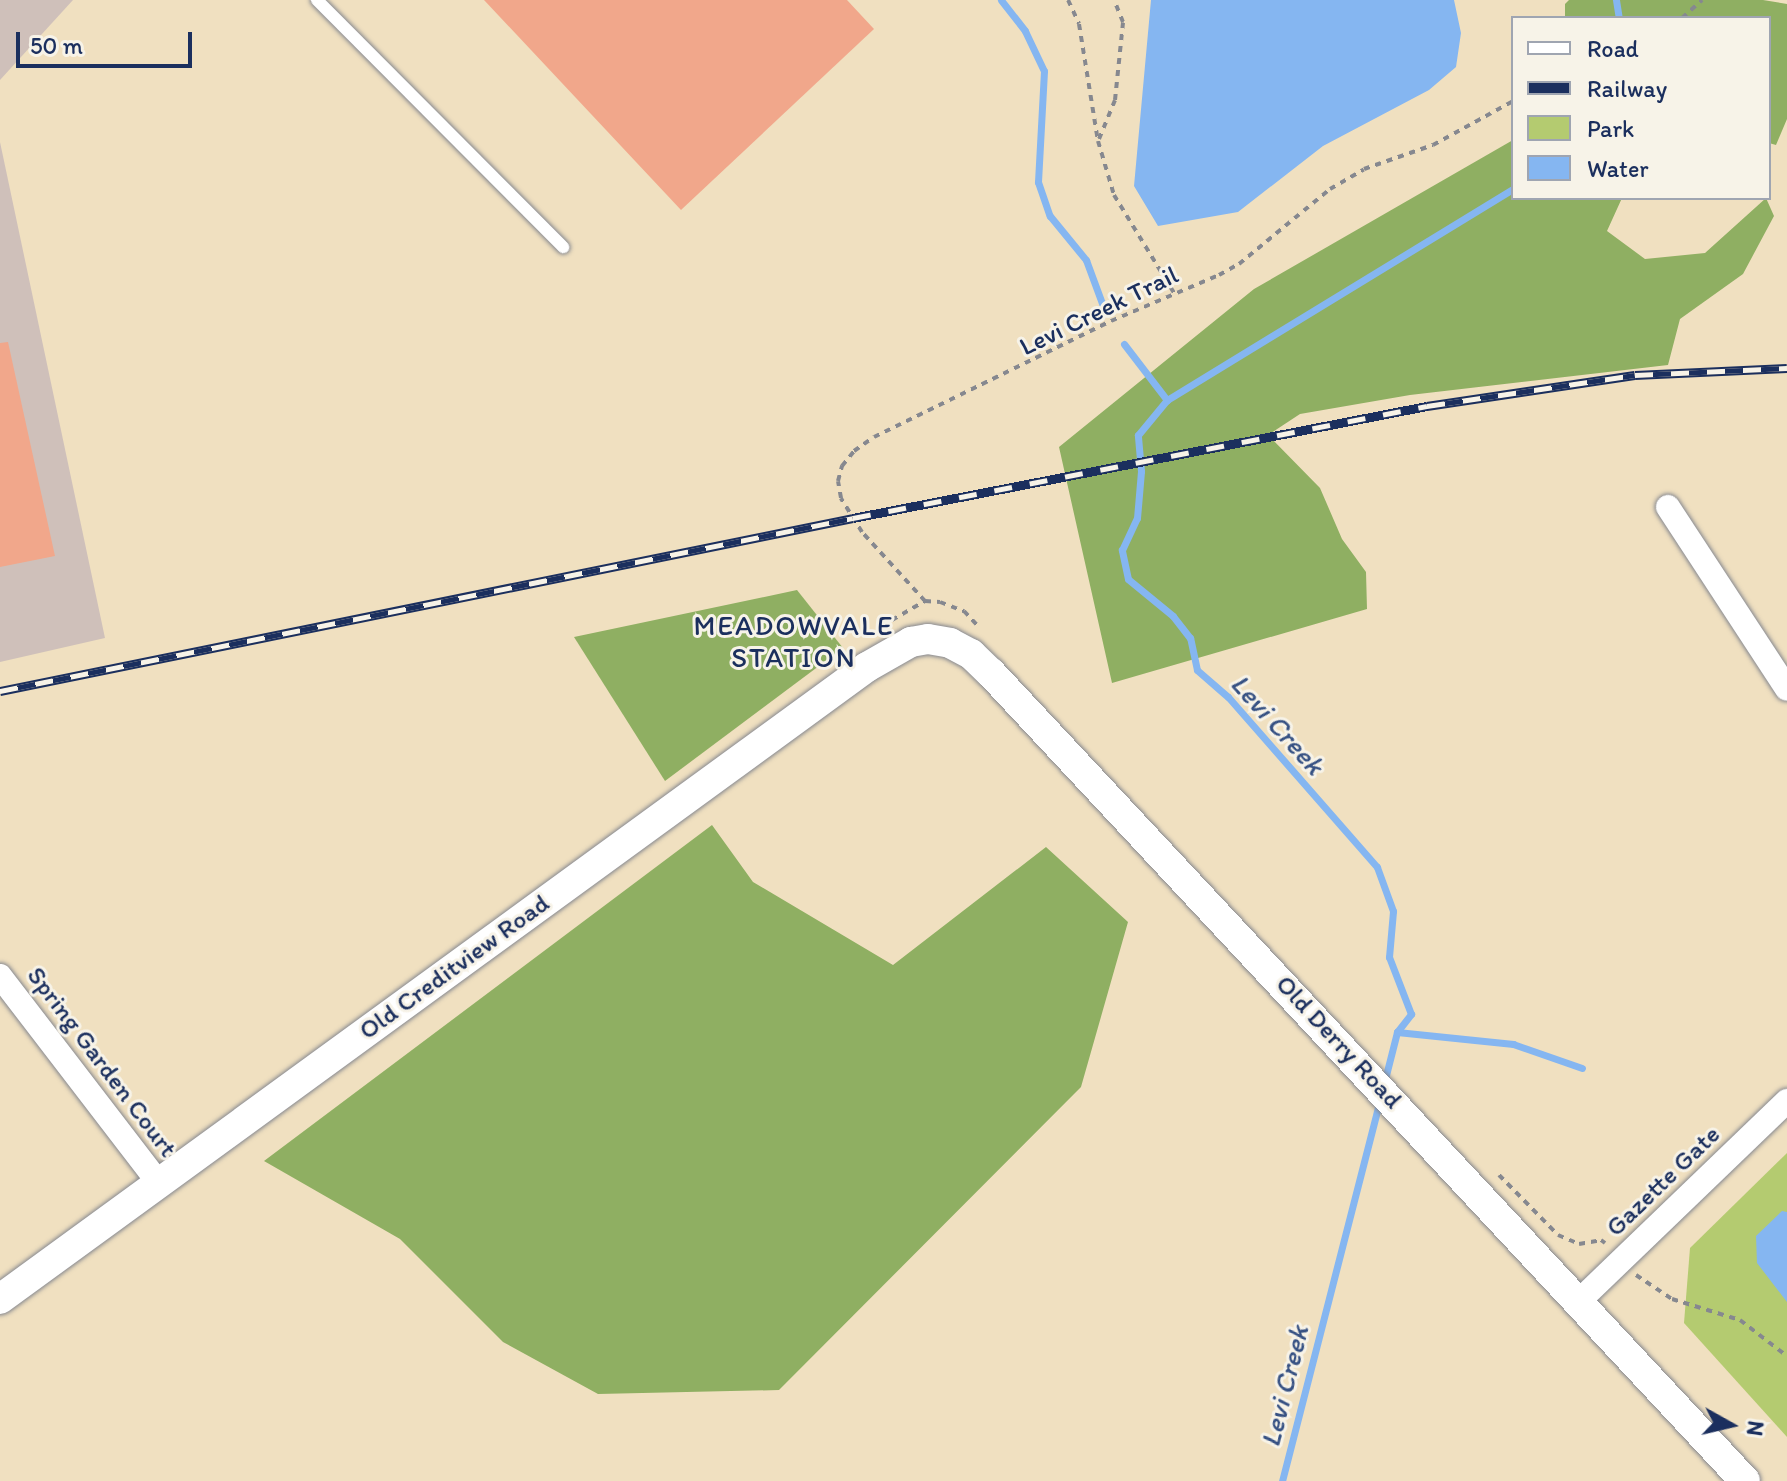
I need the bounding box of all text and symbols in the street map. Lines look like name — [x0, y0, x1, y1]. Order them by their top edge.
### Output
scale bar — [20, 16, 196, 66]
legend — [1511, 16, 1771, 200]
text: 50 m — [30, 31, 83, 60]
text: Road — [1587, 34, 1639, 63]
text: Railway — [1587, 74, 1667, 103]
text: Park — [1587, 114, 1634, 143]
text: Water — [1587, 154, 1649, 183]
street label: Levi Creek Trail — [1015, 259, 1183, 363]
district label: MEADOWVALE STATION — [694, 608, 894, 674]
water label: Levi Creek — [1224, 667, 1332, 781]
street label: Old Creditview Road — [353, 888, 555, 1046]
street label: Spring Garden Court — [20, 960, 184, 1164]
street label: Old Derry Road — [1270, 969, 1408, 1115]
street label: Gazette Gate — [1600, 1119, 1726, 1243]
water label: Levi Creek — [1253, 1322, 1315, 1450]
north arrow — [1691, 1385, 1771, 1465]
text: N — [1741, 1419, 1770, 1438]

